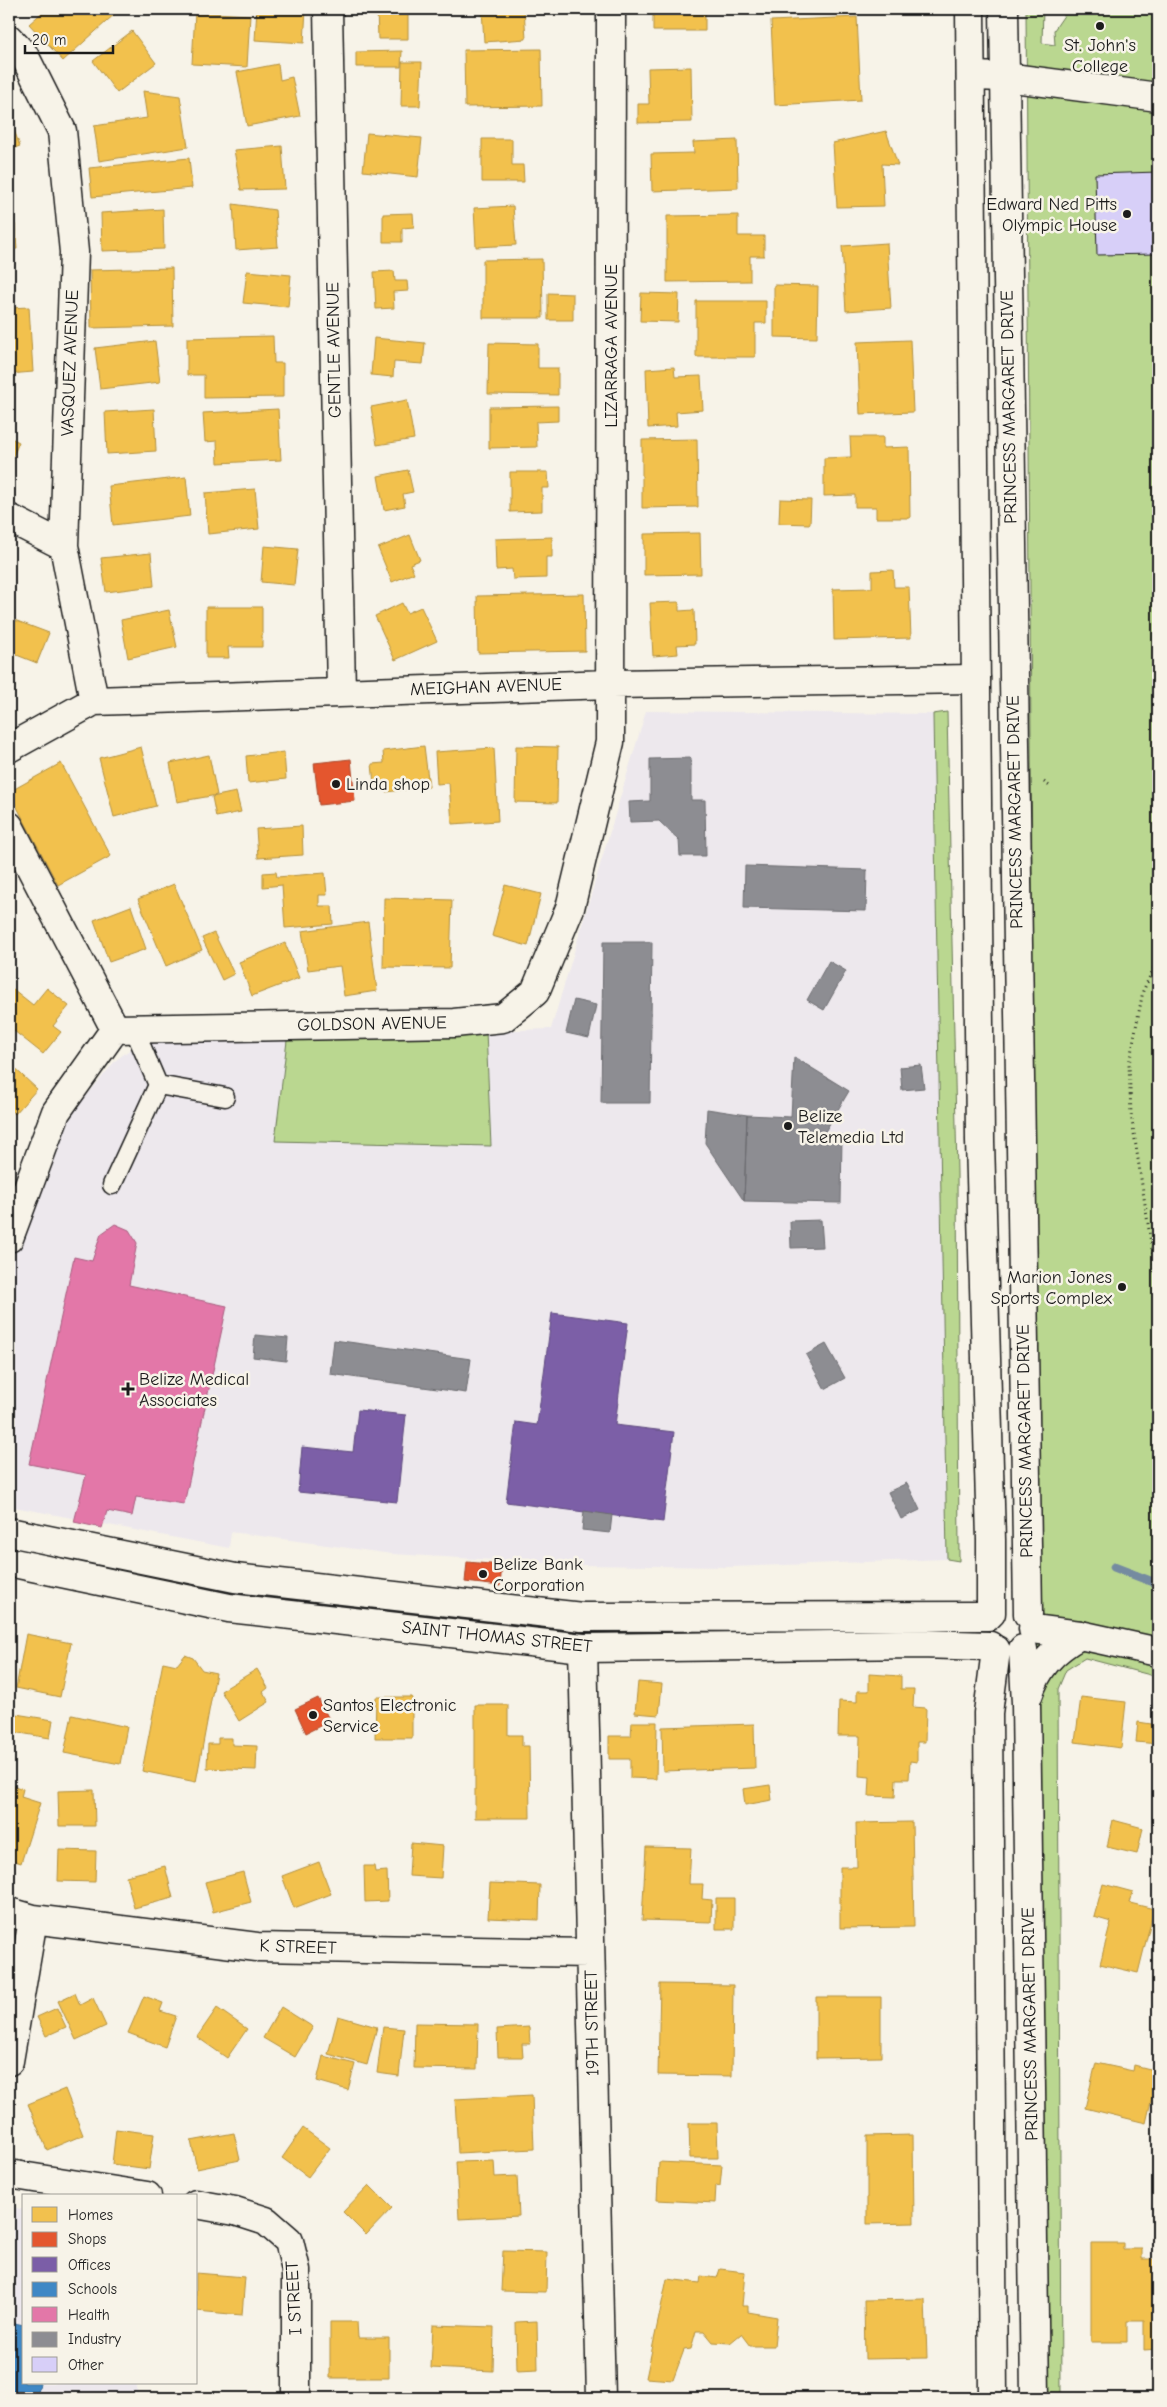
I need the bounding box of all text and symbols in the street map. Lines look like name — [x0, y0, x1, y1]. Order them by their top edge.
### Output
marker: St. John's College — [1094, 20, 1106, 32]
scale bar — [25, 22, 112, 54]
text: 20 m — [32, 31, 66, 49]
place label: St. John's College — [1064, 35, 1136, 77]
place label: Edward Ned Pitts Olympic House — [986, 194, 1117, 236]
marker: Edward Ned Pitts Olympic House — [1121, 208, 1133, 220]
street label: LIZARRAGA AVENUE — [601, 264, 622, 428]
street label: GENTLE AVENUE — [322, 282, 346, 418]
street label: VASQUEZ AVENUE — [57, 289, 83, 437]
street label: PRINCESS MARGARET DRIVE — [996, 290, 1022, 524]
street label: MEIGHAN AVENUE — [410, 674, 562, 700]
street label: PRINCESS MARGARET DRIVE — [1002, 695, 1028, 929]
place label: Linda shop — [346, 774, 430, 795]
marker: Linda shop — [330, 778, 342, 790]
street label: GOLDSON AVENUE — [297, 1012, 447, 1036]
place label: Belize Telemedia Ltd — [798, 1106, 904, 1148]
marker: Belize Telemedia Ltd — [782, 1120, 794, 1132]
place label: Marion Jones Sports Complex — [991, 1267, 1112, 1309]
marker: Marion Jones Sports Complex — [1116, 1281, 1128, 1293]
street label: PRINCESS MARGARET DRIVE — [1012, 1324, 1038, 1558]
place label: Belize Medical Associates — [139, 1369, 249, 1411]
marker: Belize Medical Associates — [121, 1382, 135, 1396]
place label: Belize Bank Corporation — [493, 1554, 585, 1596]
marker: Belize Bank Corporation — [477, 1568, 489, 1580]
street label: SAINT THOMAS STREET — [401, 1617, 594, 1658]
place label: Santos Electronic Service — [323, 1695, 457, 1737]
marker: Santos Electronic Service — [307, 1709, 319, 1721]
street label: PRINCESS MARGARET DRIVE — [1017, 1907, 1043, 2141]
street label: K STREET — [259, 1935, 338, 1959]
street label: 19TH STREET — [581, 1969, 603, 2076]
legend — [22, 2194, 198, 2384]
text: Homes — [68, 2206, 113, 2224]
text: Shops — [68, 2230, 106, 2248]
text: Offices — [68, 2256, 110, 2274]
street label: I STREET — [282, 2260, 306, 2336]
text: Schools — [68, 2280, 117, 2298]
text: Health — [68, 2306, 110, 2324]
text: Industry — [68, 2330, 121, 2348]
text: Other — [68, 2356, 103, 2374]

